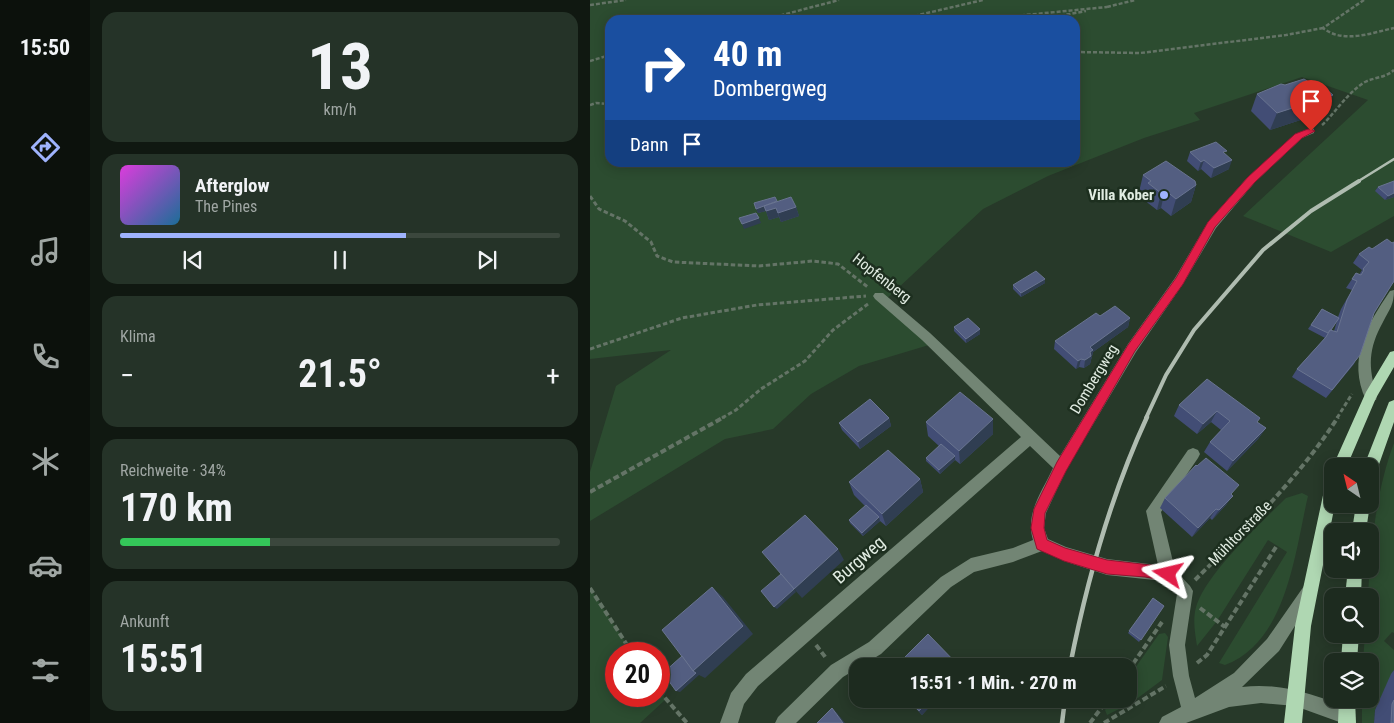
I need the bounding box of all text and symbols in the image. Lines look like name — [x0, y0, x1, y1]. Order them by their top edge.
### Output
text: 13 — [307, 29, 373, 105]
text: 40 m — [713, 34, 782, 75]
text: 15:50 — [20, 35, 70, 60]
icon: right — [630, 35, 695, 100]
text: Dombergweg — [713, 76, 827, 101]
pin — [1290, 80, 1332, 131]
icon: arrive — [1297, 87, 1325, 115]
text: km/h — [324, 100, 356, 119]
icon: directions — [28, 130, 63, 165]
icon: arrive — [678, 130, 706, 158]
text: Dann — [630, 133, 668, 156]
text: Afterglow — [195, 174, 269, 197]
place label: Villa Kober — [1088, 186, 1154, 204]
marker: Villa Kober — [1158, 189, 1170, 201]
text: The Pines — [195, 197, 257, 216]
icon: music — [28, 234, 63, 269]
icon: previous — [179, 246, 207, 274]
icon: pause — [326, 246, 354, 274]
icon: next — [473, 246, 501, 274]
street label: Hopfenberg — [849, 250, 915, 306]
text: Klima — [120, 327, 156, 346]
icon: phone — [28, 339, 63, 374]
street label: Dombergweg — [1066, 341, 1122, 417]
text: 21.5° — [298, 352, 382, 396]
text: − — [120, 359, 134, 392]
text: + — [546, 359, 560, 392]
icon: climate — [28, 444, 63, 479]
north arrow — [1324, 458, 1379, 512]
map controls — [1324, 458, 1379, 708]
text: Reichweite · 34% — [120, 461, 226, 480]
text: 170 km — [120, 486, 233, 530]
street label: Mühltorstraße — [1205, 497, 1275, 569]
button: sound — [1324, 523, 1379, 578]
street label: Burgweg — [828, 531, 889, 588]
position arrow — [1141, 547, 1193, 599]
icon: car — [28, 548, 63, 583]
button: search — [1324, 588, 1379, 643]
text: Ankunft — [120, 612, 169, 631]
text: 15:51 — [120, 637, 207, 681]
speed limit sign: 20 — [605, 642, 670, 707]
icon: filters — [28, 653, 63, 688]
button: layers — [1324, 653, 1379, 708]
text: 15:51 · 1 Min. · 270 m — [909, 671, 1077, 694]

